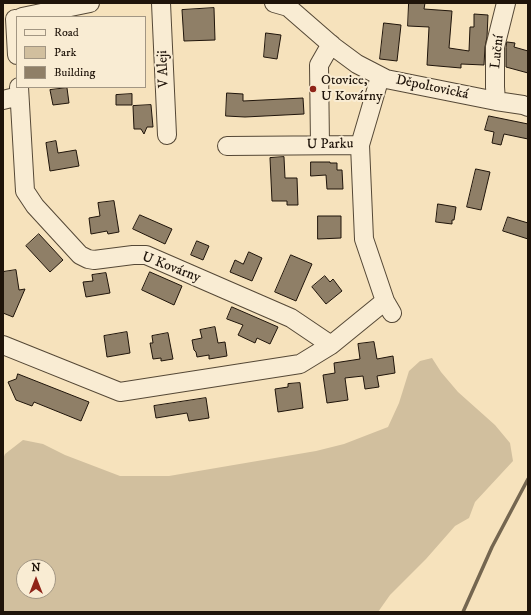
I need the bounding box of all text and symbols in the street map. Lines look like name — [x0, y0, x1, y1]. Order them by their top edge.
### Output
legend — [16, 16, 146, 88]
text: Road — [54, 25, 79, 40]
street label: Luční — [488, 34, 508, 70]
text: Park — [54, 45, 76, 60]
street label: V Aleji — [155, 50, 173, 88]
text: Building — [54, 65, 95, 80]
street label: Děpoltovická — [394, 72, 470, 104]
place label: Otovice, U Kovárny — [321, 73, 383, 106]
marker: Otovice, U Kovárny — [308, 84, 318, 94]
street label: U Parku — [307, 136, 353, 154]
street label: U Kovárny — [139, 249, 203, 287]
north arrow — [16, 559, 56, 599]
text: N — [31, 561, 41, 575]

